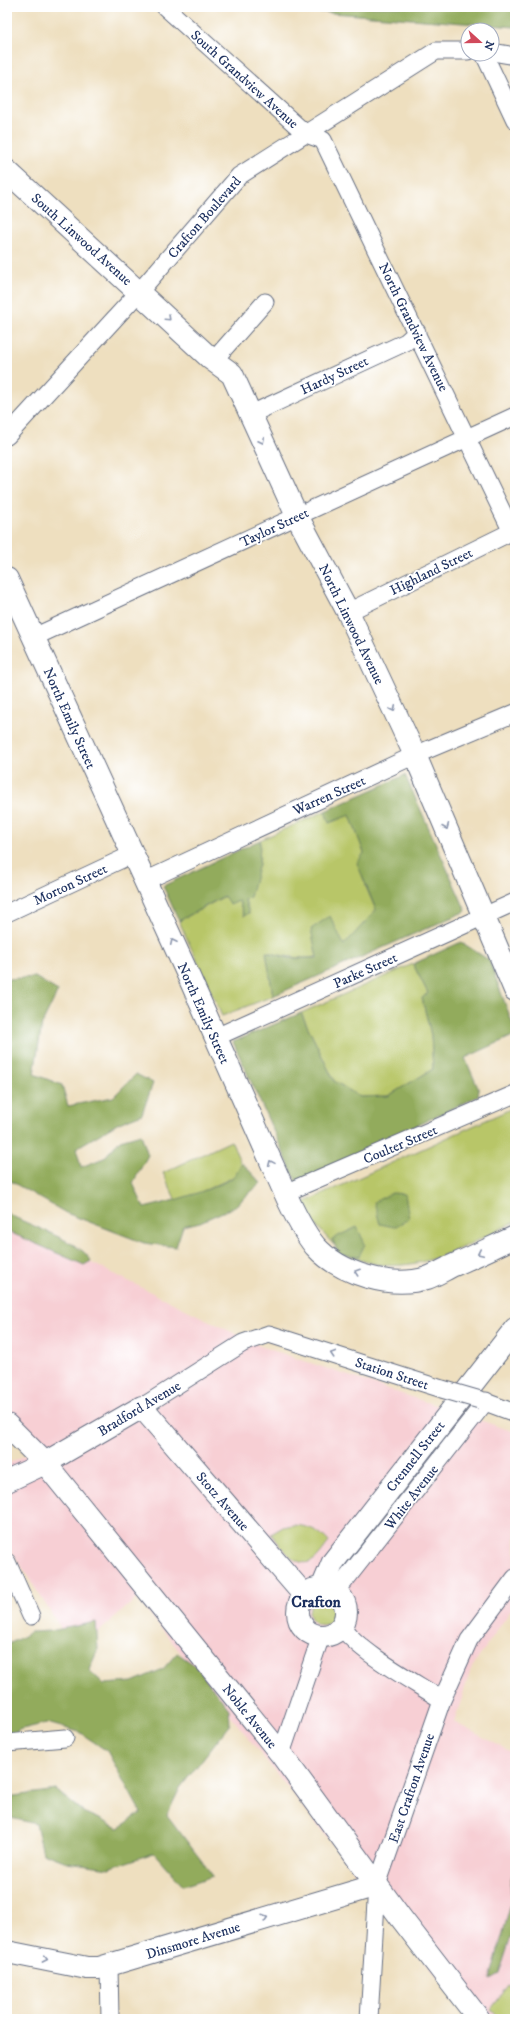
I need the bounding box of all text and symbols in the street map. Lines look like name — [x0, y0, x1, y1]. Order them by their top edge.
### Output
north arrow — [460, 22, 500, 62]
street label: South Grandview Avenue — [187, 27, 302, 133]
text: N — [480, 39, 497, 52]
street label: Crafton Boulevard — [164, 173, 245, 262]
street label: South Linwood Avenue — [27, 190, 136, 290]
street label: North Grandview Avenue — [374, 260, 452, 395]
one-way arrow — [164, 313, 171, 320]
street label: Hardy Street — [298, 352, 372, 399]
one-way arrow — [257, 437, 264, 445]
street label: Taylor Street — [237, 504, 312, 552]
street label: Highland Street — [387, 544, 476, 600]
street label: North Linwood Avenue — [314, 561, 388, 688]
street label: North Emily Street — [39, 665, 100, 772]
one-way arrow — [388, 704, 396, 712]
street label: Warren Street — [289, 772, 369, 820]
one-way arrow — [441, 824, 449, 831]
street label: Morton Street — [31, 860, 111, 910]
one-way arrow — [170, 938, 178, 946]
street label: Parke Street — [331, 949, 401, 993]
street label: North Emily Street — [173, 960, 234, 1067]
street label: Coulter Street — [361, 1121, 441, 1169]
one-way arrow — [268, 1160, 276, 1167]
one-way arrow — [476, 1248, 484, 1256]
one-way arrow — [353, 1269, 360, 1277]
one-way arrow — [330, 1351, 337, 1359]
street label: Station Street — [353, 1354, 431, 1394]
street label: Bradford Avenue — [95, 1377, 184, 1441]
street label: Crennell Street — [382, 1417, 449, 1496]
street label: White Avenue — [380, 1461, 443, 1535]
street label: Stotz Avenue — [192, 1468, 253, 1535]
district label: Crafton — [291, 1592, 341, 1612]
street label: Noble Avenue — [218, 1681, 281, 1753]
street label: East Crafton Avenue — [385, 1731, 439, 1846]
one-way arrow — [261, 1914, 268, 1923]
street label: Dinsmore Avenue — [144, 1918, 243, 1964]
one-way arrow — [42, 1955, 48, 1963]

